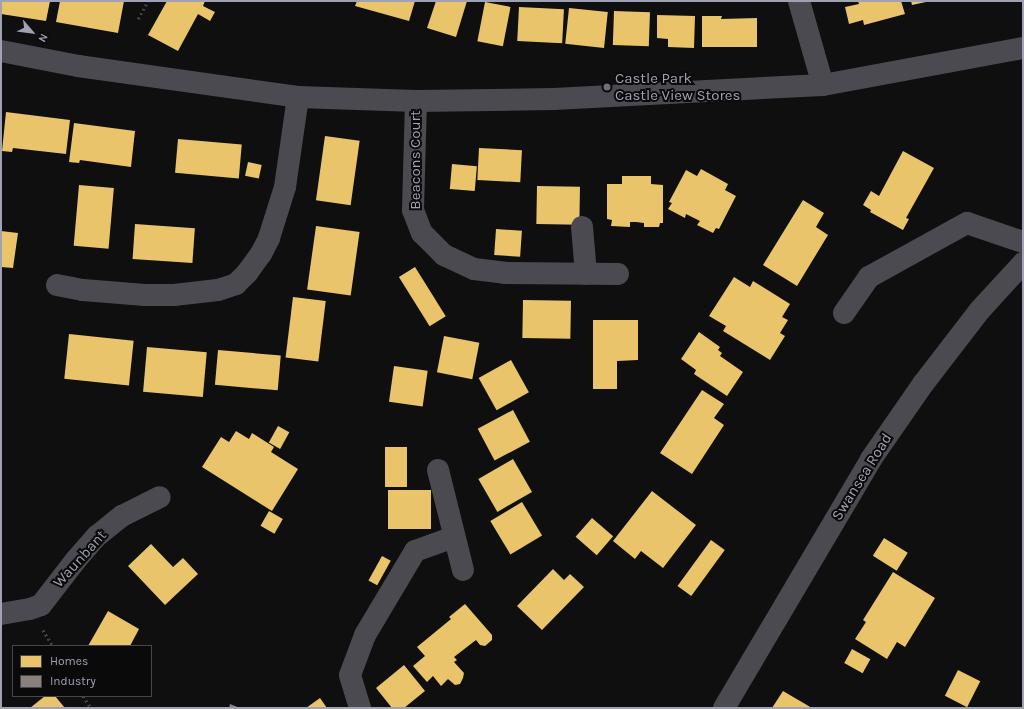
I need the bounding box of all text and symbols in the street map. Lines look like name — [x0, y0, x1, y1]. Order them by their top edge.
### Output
north arrow — [12, 12, 52, 52]
text: N — [35, 31, 51, 44]
place label: Castle Park Castle View Stores — [615, 69, 740, 104]
marker: Castle Park Castle View Stores — [602, 82, 612, 92]
street label: Beacons Court — [407, 110, 425, 210]
street label: Swansea Road — [828, 430, 896, 524]
street label: Waunbant — [50, 527, 110, 591]
legend — [12, 645, 152, 697]
text: Homes — [50, 654, 88, 668]
text: Industry — [50, 674, 96, 688]

